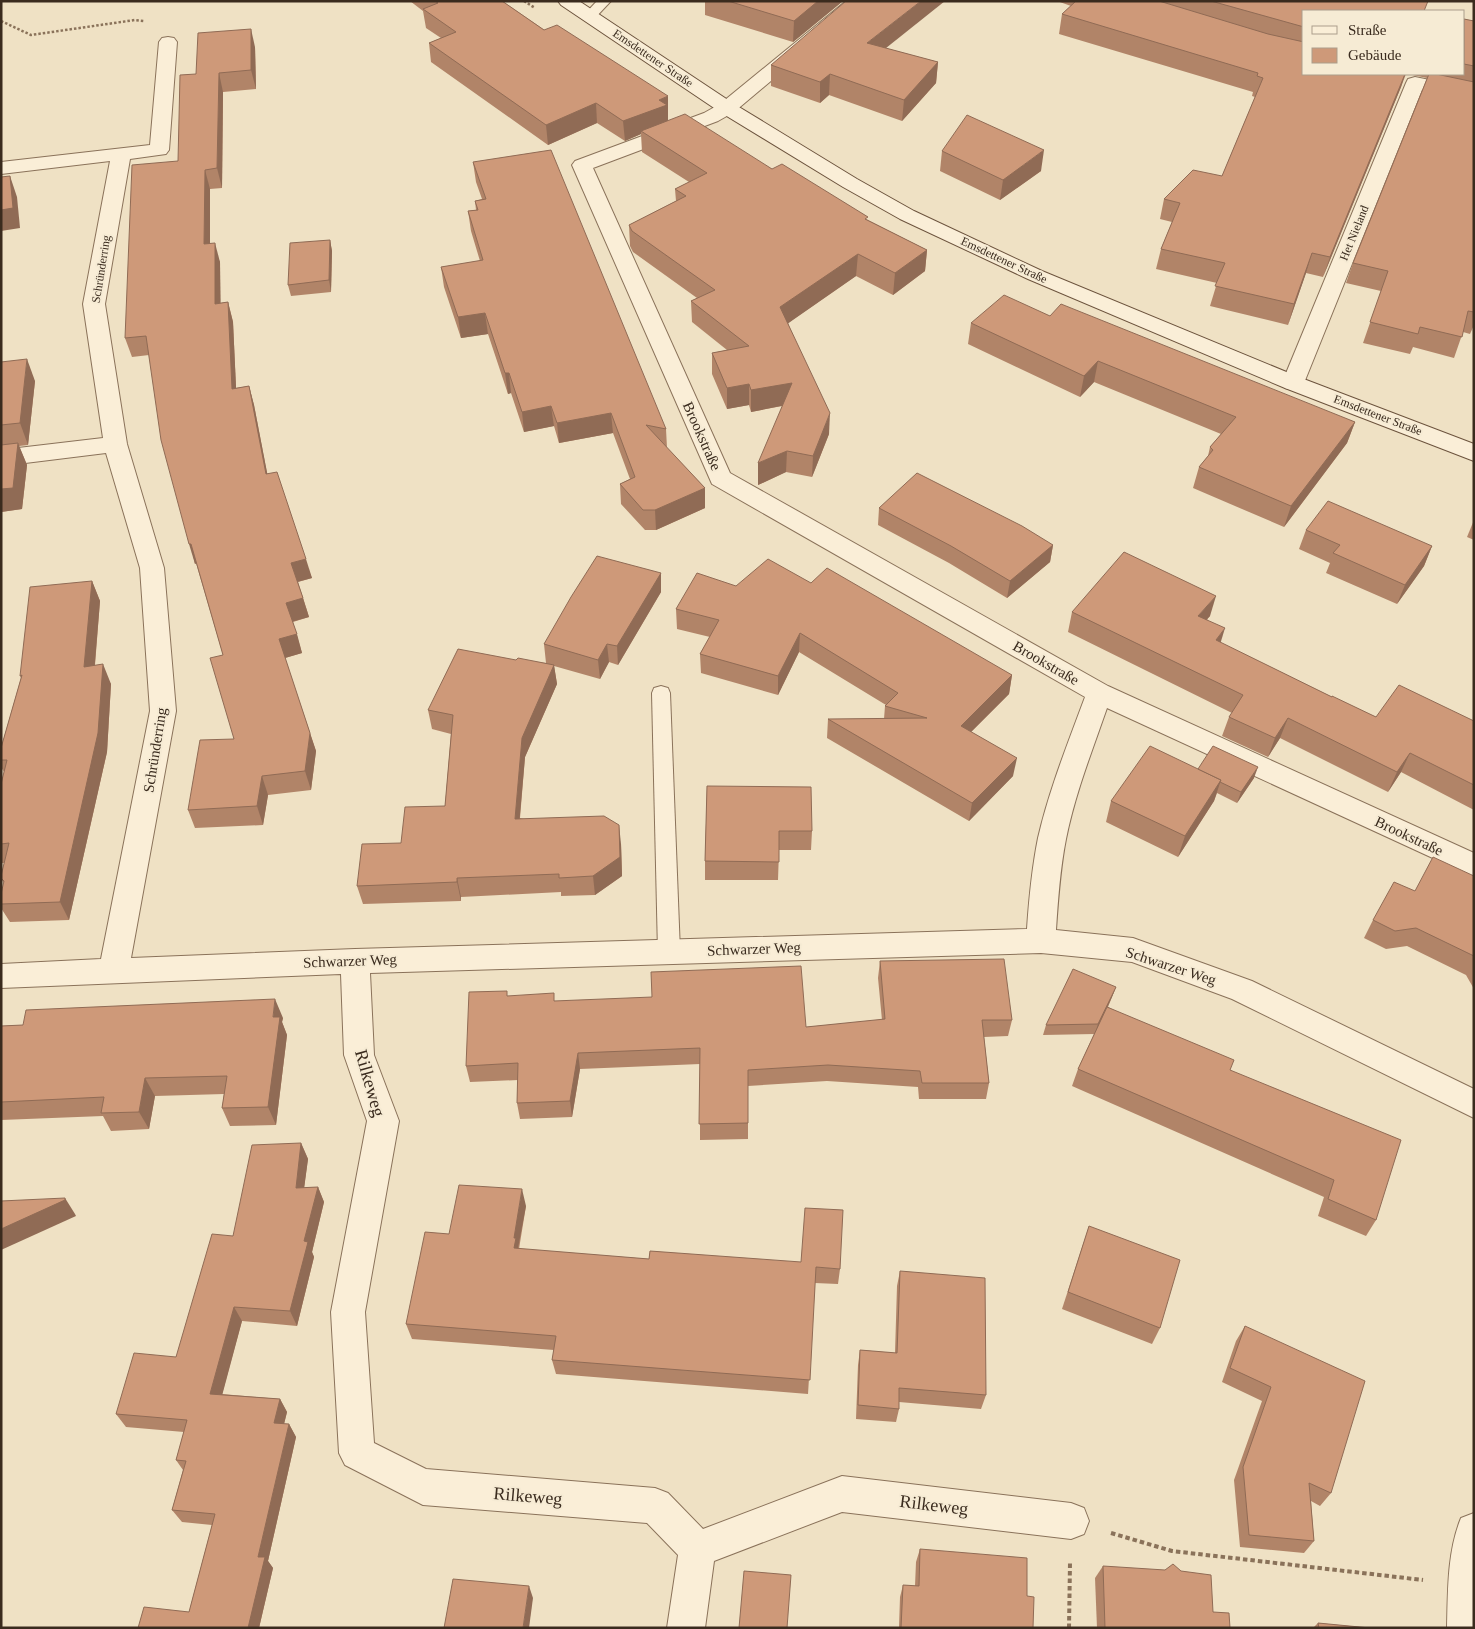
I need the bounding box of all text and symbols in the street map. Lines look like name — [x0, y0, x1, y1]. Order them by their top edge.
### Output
legend — [1302, 10, 1465, 75]
text: Straße — [1348, 22, 1387, 38]
street label: Emsdettener Straße — [610, 26, 696, 90]
text: Gebäude — [1348, 47, 1402, 63]
street label: Het Nieland — [1337, 203, 1371, 263]
street label: Schründerring — [89, 234, 113, 304]
street label: Emsdettener Straße — [959, 234, 1049, 286]
street label: Emsdettener Straße — [1332, 392, 1424, 438]
street label: Brookstraße — [680, 399, 724, 473]
street label: Brookstraße — [1010, 638, 1082, 688]
street label: Schründerring — [140, 706, 170, 794]
street label: Brookstraße — [1372, 813, 1446, 859]
street label: Schwarzer Weg — [707, 939, 802, 959]
street label: Schwarzer Weg — [1124, 944, 1219, 988]
street label: Schwarzer Weg — [303, 951, 398, 971]
street label: Rilkeweg — [351, 1047, 389, 1119]
street label: Rilkeweg — [493, 1483, 563, 1509]
street label: Rilkeweg — [899, 1491, 969, 1519]

